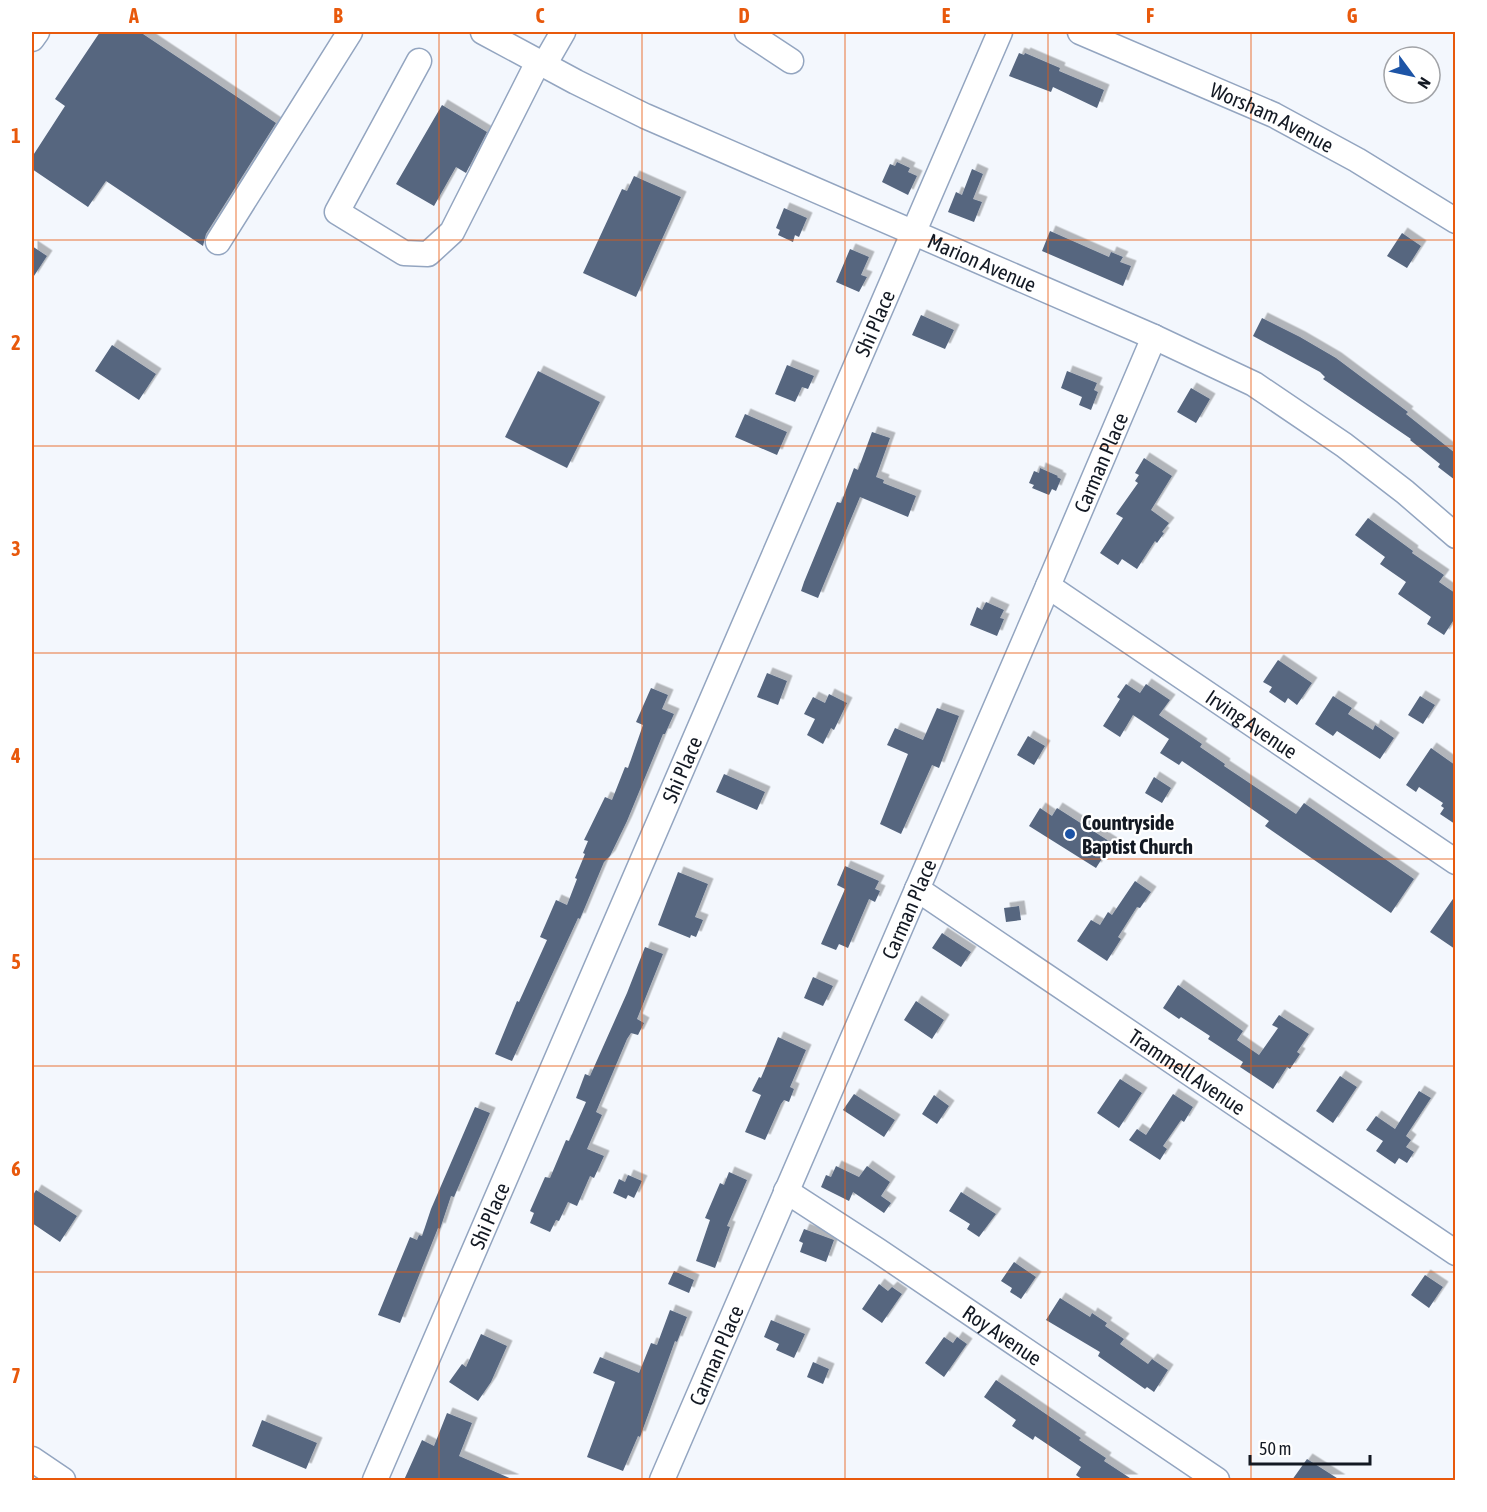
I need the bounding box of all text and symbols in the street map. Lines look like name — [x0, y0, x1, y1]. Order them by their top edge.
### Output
text: A — [128, 4, 139, 27]
text: B — [333, 4, 343, 27]
text: C — [536, 4, 545, 27]
text: D — [738, 4, 750, 27]
text: E — [942, 4, 951, 27]
text: F — [1146, 4, 1154, 27]
text: G — [1347, 4, 1358, 27]
north arrow — [1382, 45, 1442, 105]
text: N — [1414, 74, 1435, 92]
street label: Worsham Avenue — [1207, 77, 1338, 157]
text: 1 — [11, 124, 21, 147]
street label: Marion Avenue — [924, 228, 1040, 296]
street label: Shi Place — [849, 286, 899, 360]
text: 2 — [11, 331, 21, 354]
street label: Carman Place — [1069, 409, 1132, 516]
text: 3 — [11, 537, 21, 560]
street label: Irving Avenue — [1201, 684, 1302, 763]
street label: Shi Place — [657, 733, 707, 806]
text: 4 — [10, 744, 21, 767]
place label: Countryside Baptist Church — [1082, 810, 1193, 858]
marker: Countryside Baptist Church — [1063, 827, 1077, 841]
street label: Carman Place — [876, 855, 941, 963]
text: 5 — [11, 950, 21, 973]
street label: Trammell Avenue — [1124, 1024, 1250, 1119]
text: 6 — [11, 1157, 21, 1180]
street label: Shi Place — [464, 1179, 514, 1252]
street label: Roy Avenue — [959, 1300, 1046, 1370]
street label: Carman Place — [684, 1302, 748, 1409]
text: 7 — [11, 1364, 21, 1387]
scale bar — [1250, 1428, 1370, 1466]
text: 50 m — [1259, 1438, 1291, 1459]

